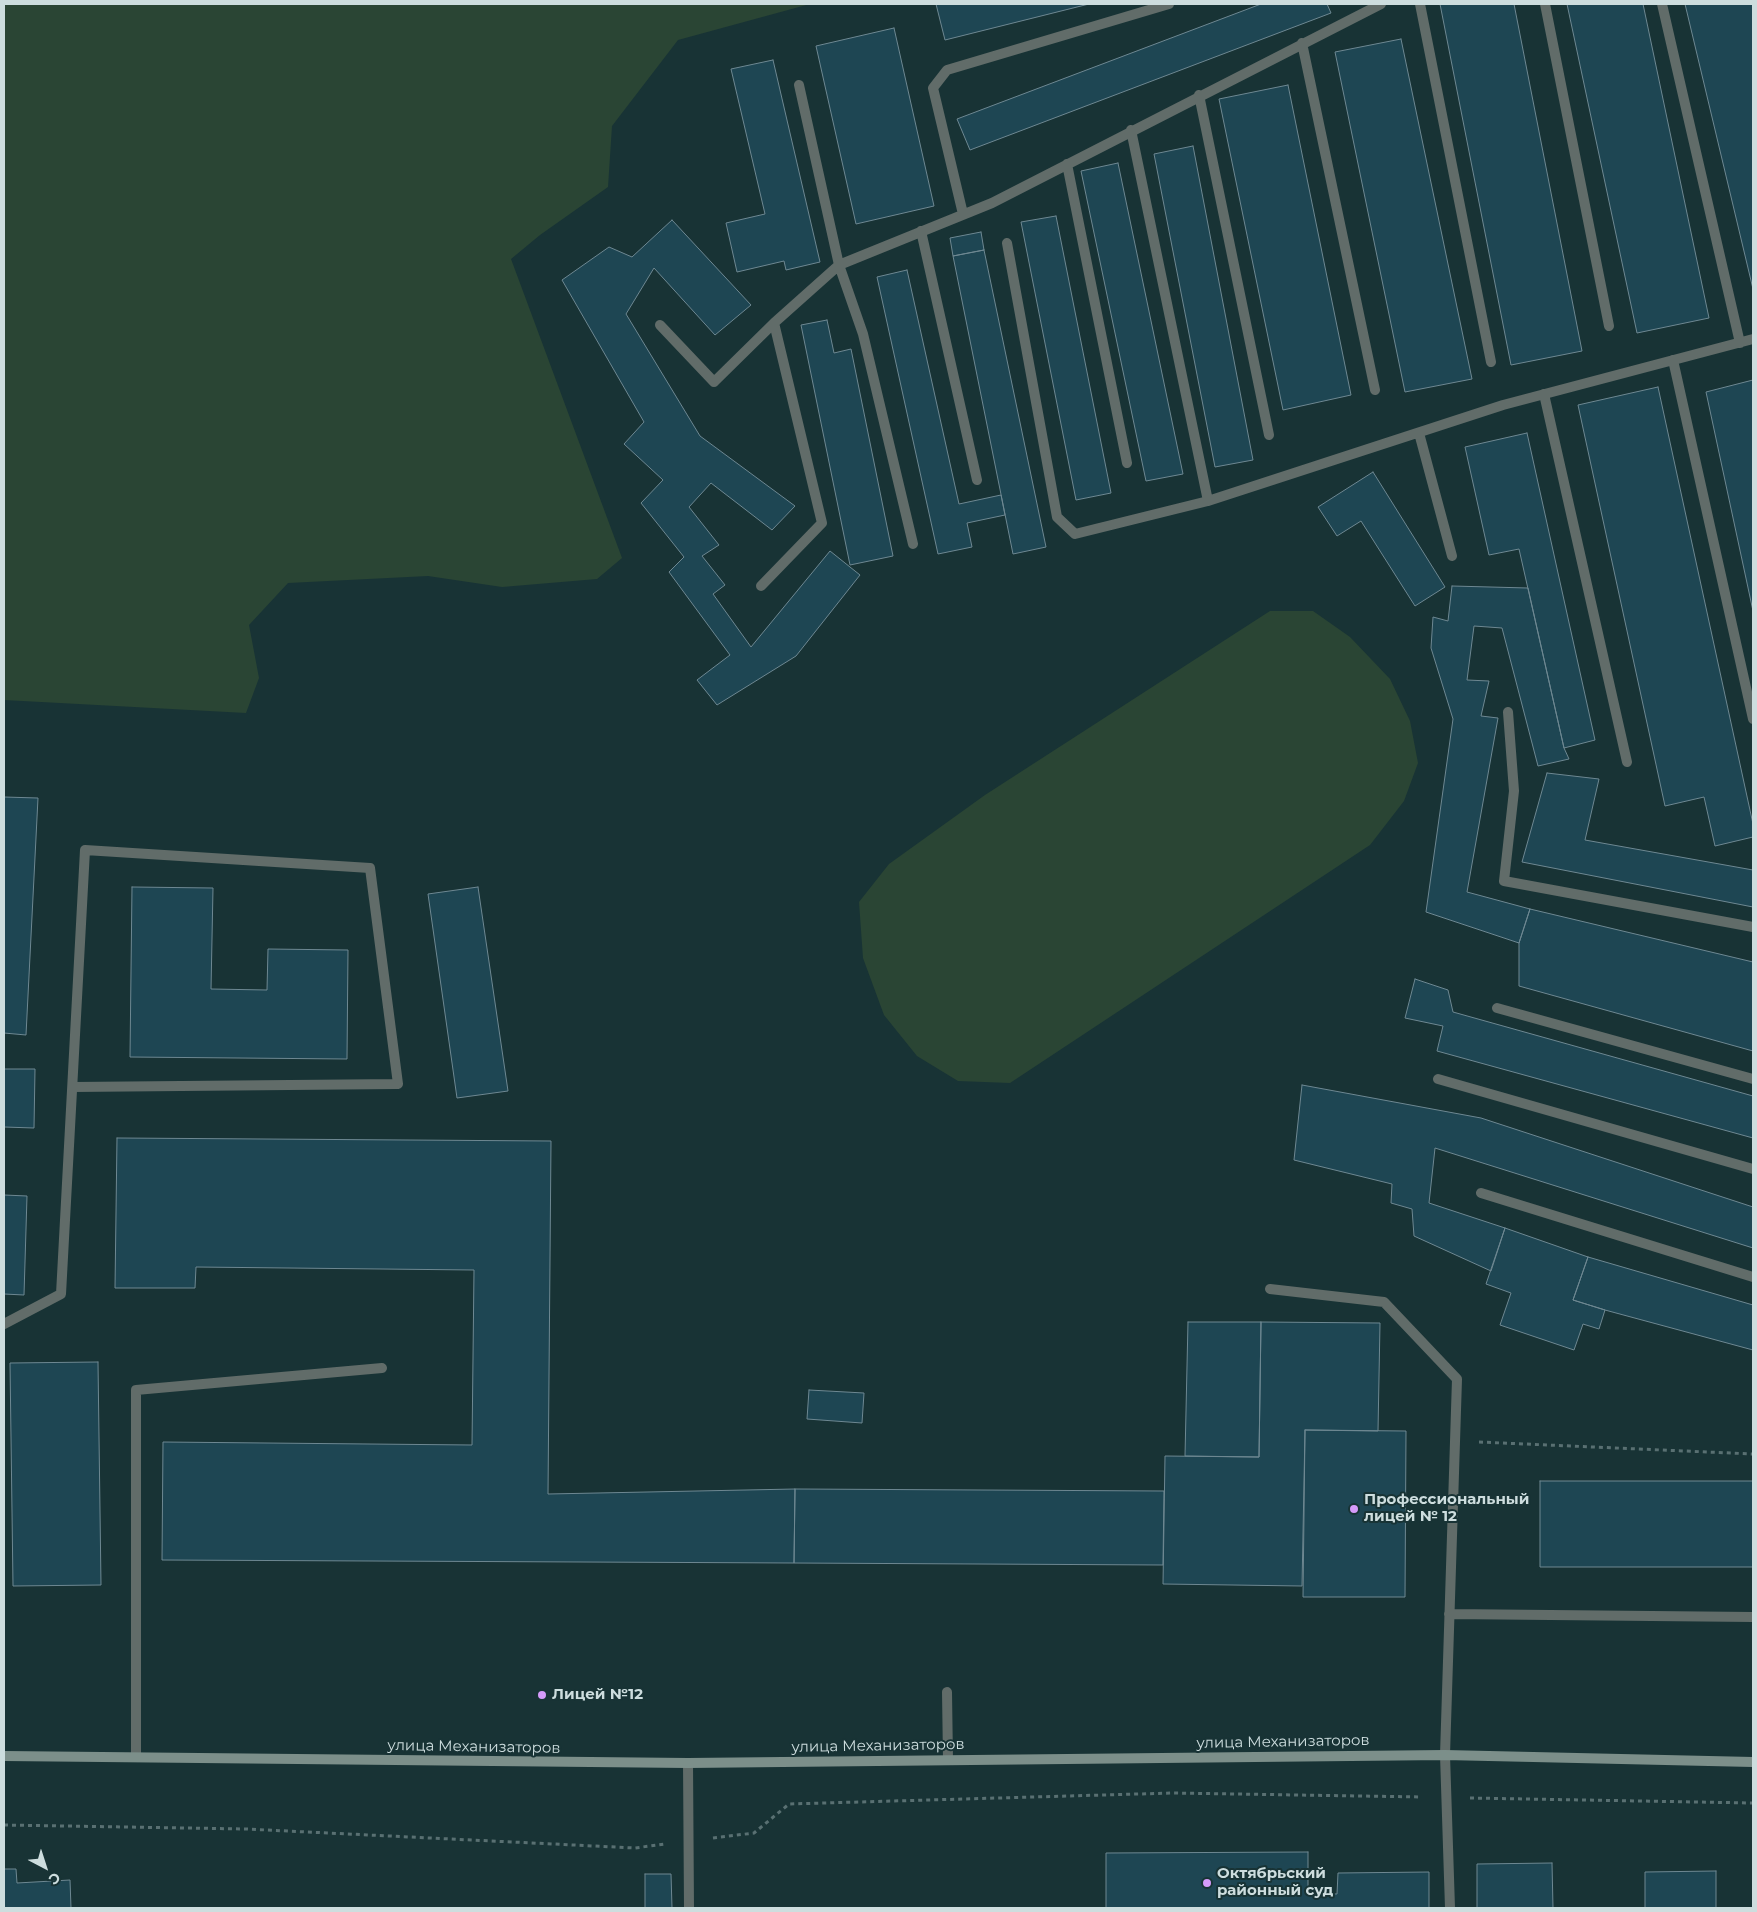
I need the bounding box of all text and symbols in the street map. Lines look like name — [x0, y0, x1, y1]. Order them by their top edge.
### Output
place label: Профессиональный лицей № 12 — [1364, 1491, 1529, 1526]
marker: Профессиональный лицей № 12 — [1348, 1503, 1360, 1515]
place label: Лицей №12 — [552, 1686, 643, 1704]
marker: Лицей №12 — [536, 1689, 548, 1701]
street label: улица Механизаторов — [1196, 1731, 1370, 1753]
street label: улица Механизаторов — [791, 1735, 965, 1757]
street label: улица Механизаторов — [387, 1736, 561, 1758]
north arrow — [20, 1842, 70, 1892]
place label: Октябрьский районный суд — [1217, 1865, 1333, 1900]
text: С — [45, 1868, 64, 1889]
marker: Октябрьский районный суд — [1201, 1877, 1213, 1889]

